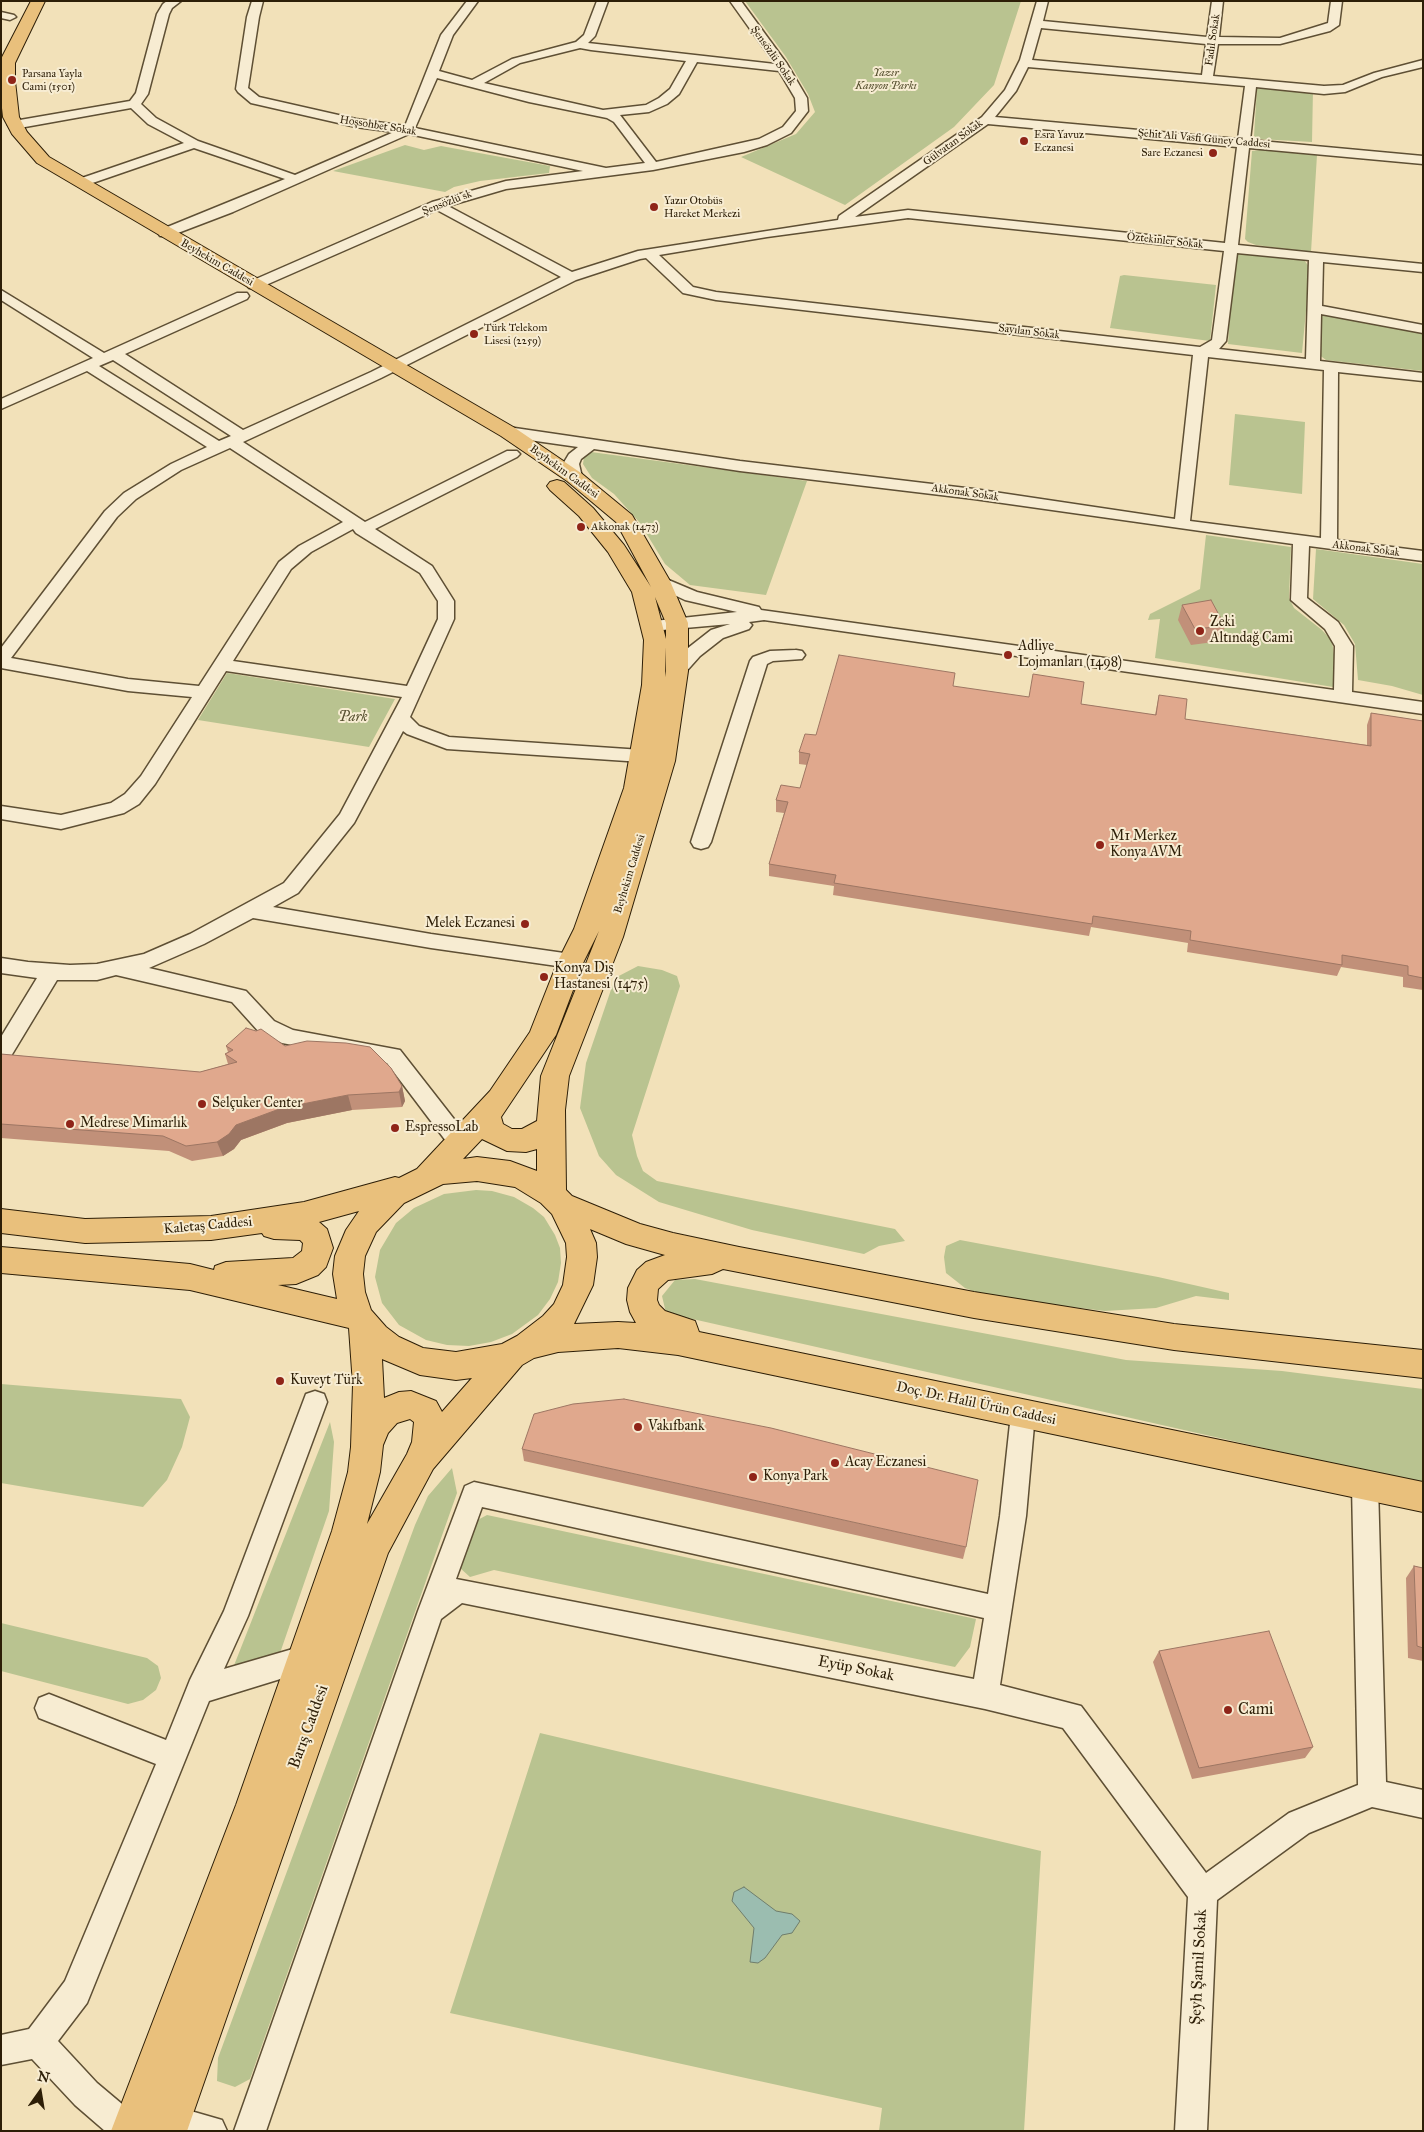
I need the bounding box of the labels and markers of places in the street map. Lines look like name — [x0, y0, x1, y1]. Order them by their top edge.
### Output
place label: Parsana Yayla Cami (1501) — [22, 67, 82, 93]
marker: Parsana Yayla Cami (1501) — [6, 74, 18, 86]
place label: Esra Yavuz Eczanesi — [1034, 128, 1084, 154]
marker: Esra Yavuz Eczanesi — [1018, 135, 1030, 147]
place label: Sare Eczanesi — [1141, 146, 1203, 160]
marker: Sare Eczanesi — [1207, 147, 1219, 159]
place label: Yazır Otobüs Hareket Merkezi — [664, 194, 740, 220]
marker: Yazır Otobüs Hareket Merkezi — [648, 201, 660, 213]
place label: Türk Telekom Lisesi (2259) — [484, 321, 547, 347]
marker: Türk Telekom Lisesi (2259) — [468, 328, 480, 340]
place label: Akkonak (1473) — [591, 520, 659, 534]
marker: Akkonak (1473) — [575, 521, 587, 533]
place label: Zeki Altındağ Cami — [1210, 615, 1293, 648]
marker: Zeki Altındağ Cami — [1194, 625, 1206, 637]
place label: Adliye Lojmanları (1498) — [1018, 639, 1122, 672]
marker: Adliye Lojmanları (1498) — [1002, 649, 1014, 661]
place label: M1 Merkez Konya AVM — [1110, 829, 1182, 862]
marker: M1 Merkez Konya AVM — [1094, 839, 1106, 851]
place label: Melek Eczanesi — [425, 916, 515, 932]
marker: Melek Eczanesi — [519, 918, 531, 930]
place label: Konya Diş Hastanesi (1475) — [554, 961, 648, 994]
marker: Konya Diş Hastanesi (1475) — [538, 971, 550, 983]
place label: Selçuker Center — [212, 1096, 302, 1112]
marker: Selçuker Center — [196, 1098, 208, 1110]
place label: Medrese Mimarlık — [80, 1116, 187, 1132]
marker: Medrese Mimarlık — [64, 1118, 76, 1130]
place label: EspressoLab — [405, 1120, 478, 1136]
marker: EspressoLab — [389, 1122, 401, 1134]
place label: Kuveyt Türk — [290, 1373, 363, 1389]
marker: Kuveyt Türk — [274, 1375, 286, 1387]
place label: Vakıfbank — [648, 1419, 704, 1435]
marker: Vakıfbank — [632, 1421, 644, 1433]
place label: Acay Eczanesi — [845, 1455, 926, 1471]
marker: Acay Eczanesi — [829, 1457, 841, 1469]
place label: Konya Park — [763, 1469, 828, 1485]
marker: Konya Park — [747, 1471, 759, 1483]
place label: Cami — [1238, 1700, 1274, 1720]
marker: Cami — [1222, 1704, 1234, 1716]

